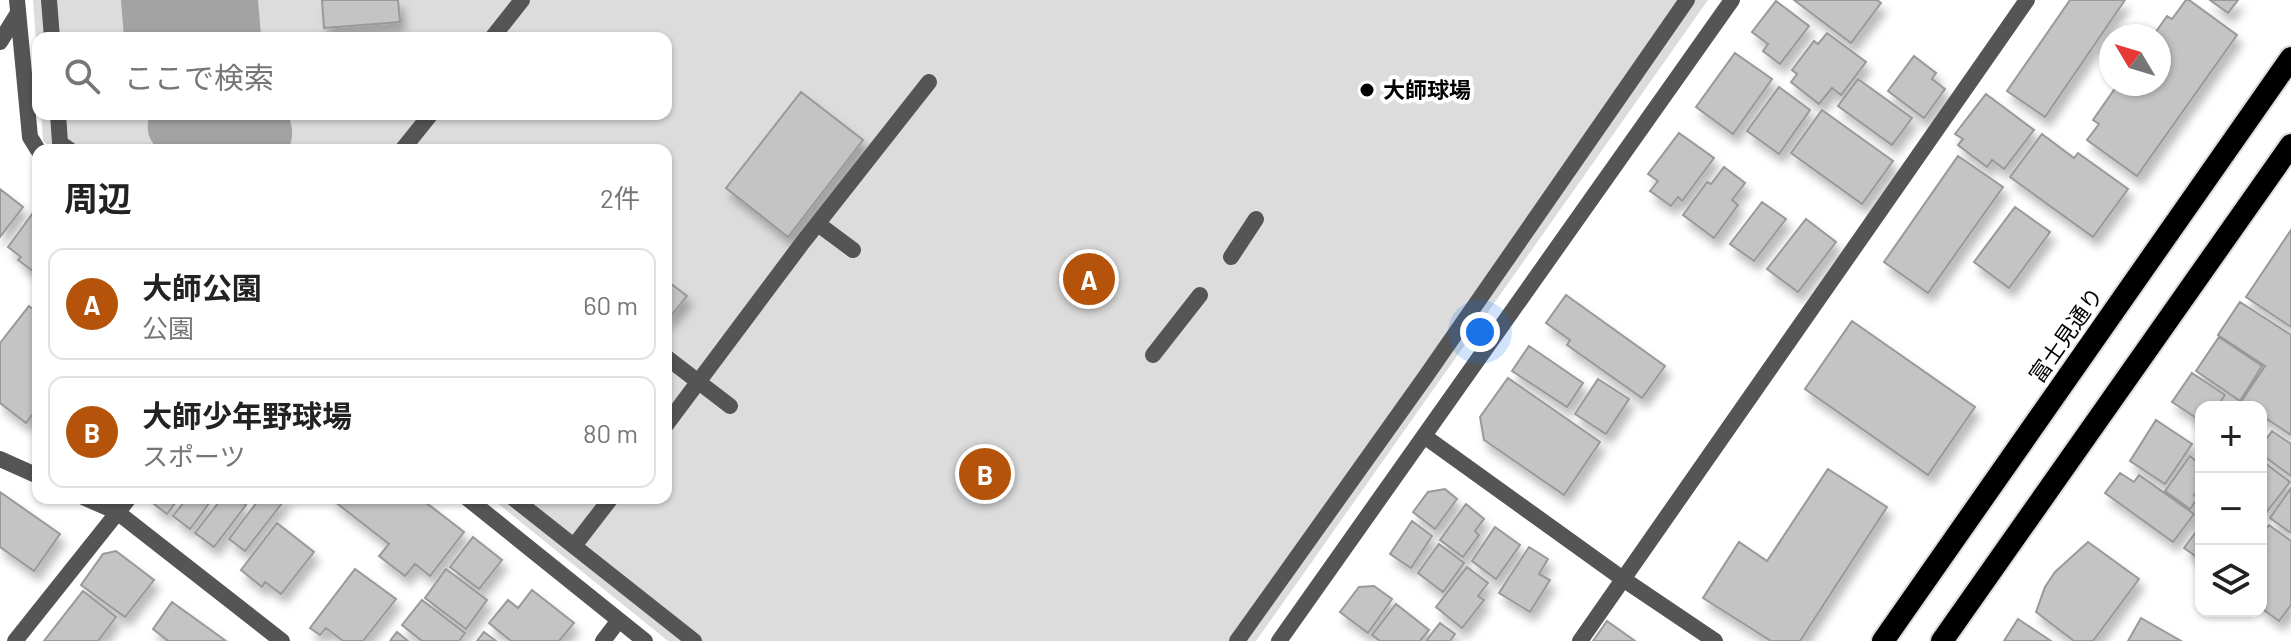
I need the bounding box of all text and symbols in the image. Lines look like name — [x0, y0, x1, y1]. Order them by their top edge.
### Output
north arrow — [2099, 24, 2171, 96]
search box — [32, 32, 672, 120]
icon: search — [60, 54, 104, 98]
text: ここで検索 — [124, 59, 274, 95]
place label: 大師球場 — [1383, 76, 1471, 102]
marker: 大師球場 — [1358, 81, 1376, 99]
text: 周辺 — [64, 177, 132, 218]
text: 2件 — [600, 182, 640, 213]
pin: A — [1063, 249, 1115, 309]
text: 大師公園 — [142, 269, 262, 305]
street label: 富士見通り — [2023, 282, 2107, 387]
text: A — [83, 289, 101, 320]
text: 60 m — [583, 289, 638, 320]
text: 公園 — [142, 312, 194, 343]
your location — [1460, 312, 1500, 352]
text: 大師少年野球場 — [142, 397, 352, 433]
map controls — [2195, 401, 2267, 617]
button: + — [2195, 401, 2267, 473]
text: B — [84, 417, 100, 448]
text: 80 m — [583, 417, 638, 448]
text: スポーツ — [142, 440, 245, 471]
pin: B — [959, 444, 1011, 504]
button: − — [2195, 473, 2267, 545]
button: layers — [2195, 545, 2267, 617]

